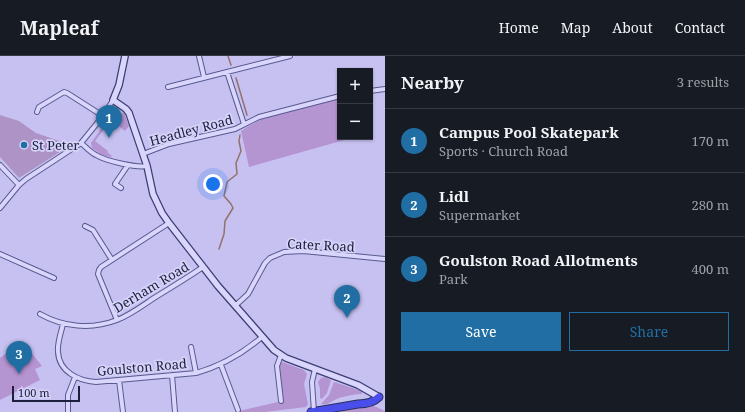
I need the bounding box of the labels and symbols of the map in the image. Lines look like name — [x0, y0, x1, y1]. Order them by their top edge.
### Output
pin: 1 — [96, 105, 122, 138]
street label: Headley Road — [147, 110, 235, 150]
place label: St Peter — [32, 136, 80, 154]
marker: St Peter — [19, 140, 29, 150]
your location — [203, 174, 223, 194]
street label: Cater Road — [287, 234, 355, 256]
street label: Derham Road — [110, 257, 192, 317]
pin: 2 — [334, 285, 360, 318]
pin: 3 — [6, 341, 32, 374]
street label: Goulston Road — [96, 354, 188, 380]
scale bar — [12, 384, 80, 403]

